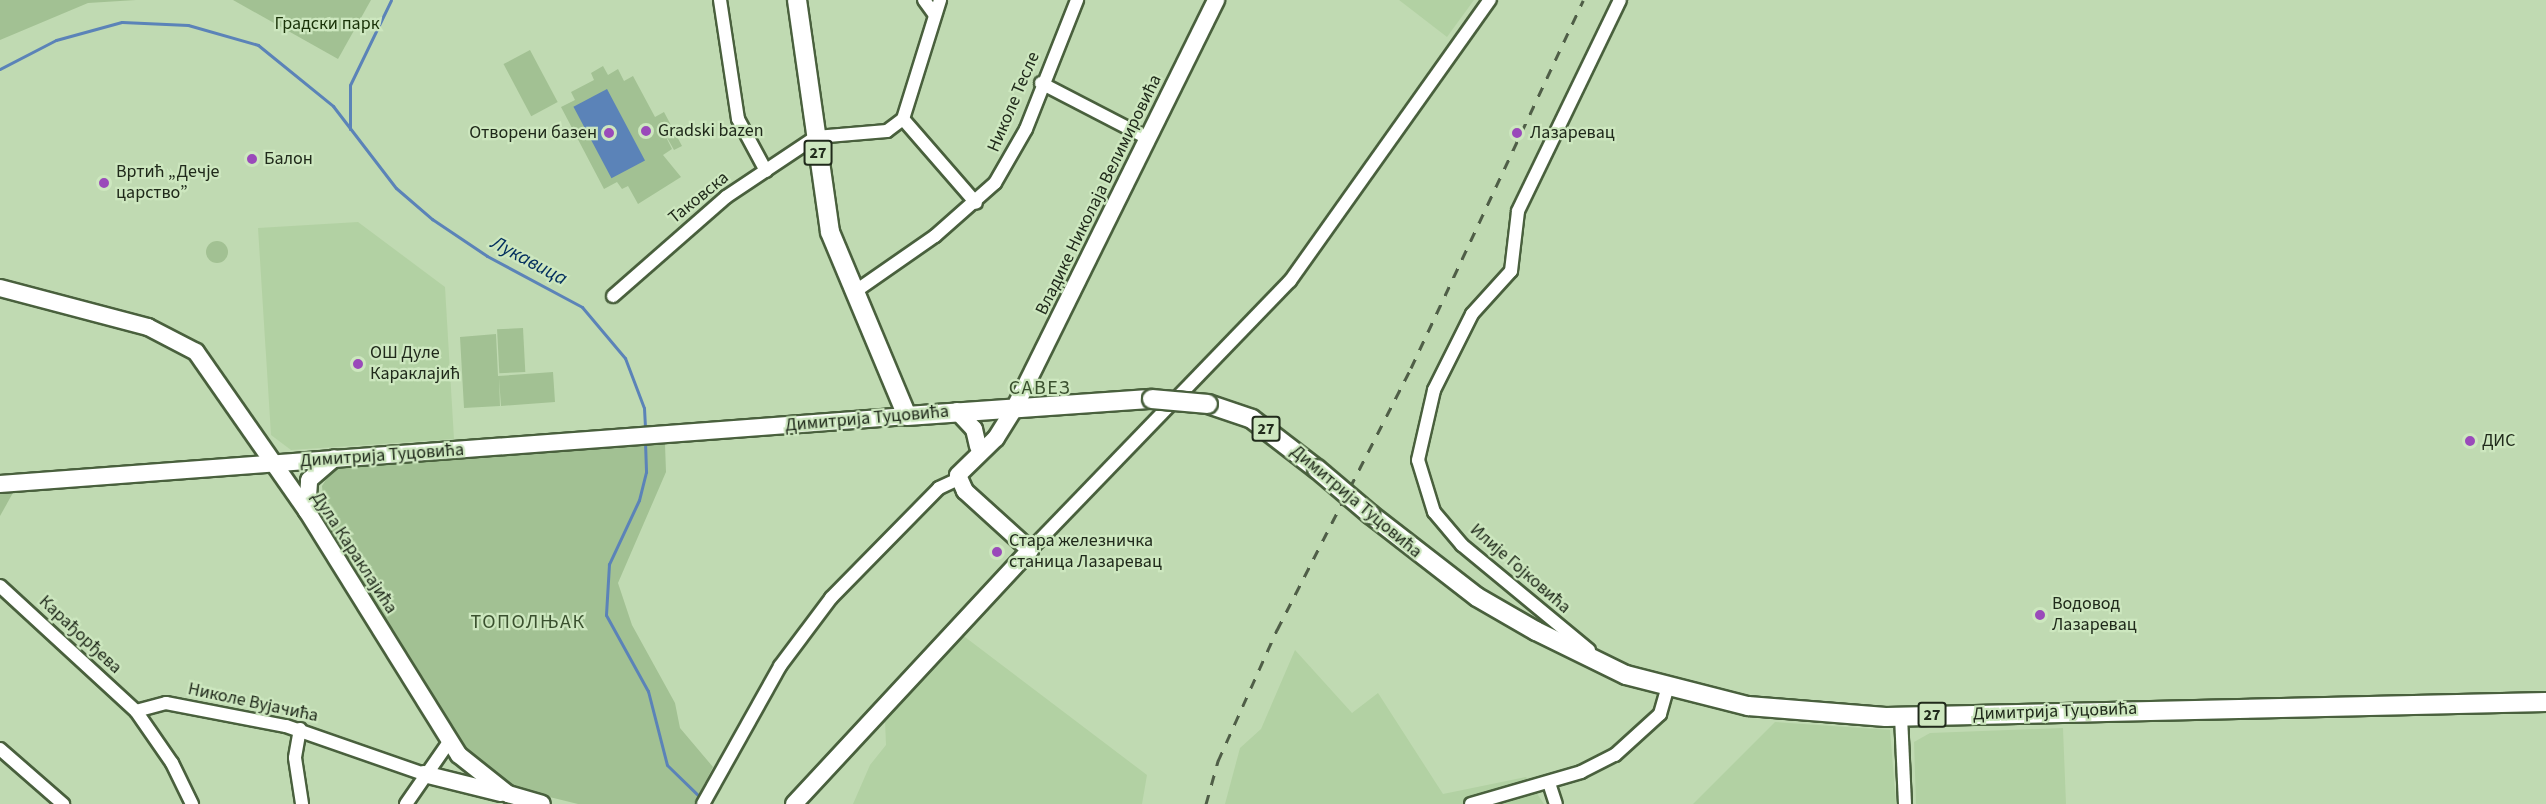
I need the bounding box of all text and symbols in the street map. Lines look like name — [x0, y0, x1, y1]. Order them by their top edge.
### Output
park label: Градски парк — [274, 13, 380, 35]
street label: Николе Тесле — [983, 49, 1045, 155]
street label: Владике Николаја Велимировића — [1031, 71, 1167, 319]
place label: Gradski bazen — [658, 120, 763, 142]
place label: Отворени базен — [469, 122, 597, 144]
place label: Лазаревац — [1530, 122, 1615, 144]
marker: Gradski bazen — [639, 124, 653, 138]
marker: Лазаревац — [1508, 124, 1526, 142]
marker: Отворени базен — [602, 126, 616, 140]
road number: 27 — [803, 140, 833, 166]
place label: Балон — [264, 148, 313, 170]
marker: Балон — [245, 152, 259, 166]
place label: Вртић „Дечје царство” — [116, 162, 220, 204]
street label: Таковска — [665, 167, 733, 229]
marker: Вртић „Дечје царство” — [97, 176, 111, 190]
water label: Лукавица — [487, 231, 571, 291]
place label: ОШ Дуле Караклајић — [370, 343, 460, 386]
marker: ОШ Дуле Караклајић — [351, 357, 365, 371]
district label: САВЕЗ — [1009, 376, 1071, 400]
street label: Димитрија Туцовића — [784, 401, 950, 437]
road number: 27 — [1251, 416, 1281, 442]
place label: ДИС — [2482, 430, 2515, 452]
marker: ДИС — [2463, 434, 2477, 448]
street label: Димитрија Туцовића — [299, 439, 465, 473]
street label: Димитрија Туцовића — [1286, 441, 1426, 563]
street label: Дула Караклајића — [306, 488, 402, 618]
street label: Илије Гојковића — [1465, 519, 1575, 619]
place label: Стара железничка станица Лазаревац — [1009, 531, 1162, 574]
marker: Стара железничка станица Лазаревац — [990, 545, 1004, 559]
street label: Карађорђева — [34, 591, 126, 679]
place label: Водовод Лазаревац — [2052, 594, 2137, 636]
marker: Водовод Лазаревац — [2033, 608, 2047, 622]
district label: ТОПОЛЊАК — [470, 610, 586, 634]
street label: Николе Вујачића — [186, 679, 320, 727]
street label: Димитрија Туцовића — [1973, 698, 2137, 726]
road number: 27 — [1917, 702, 1947, 728]

